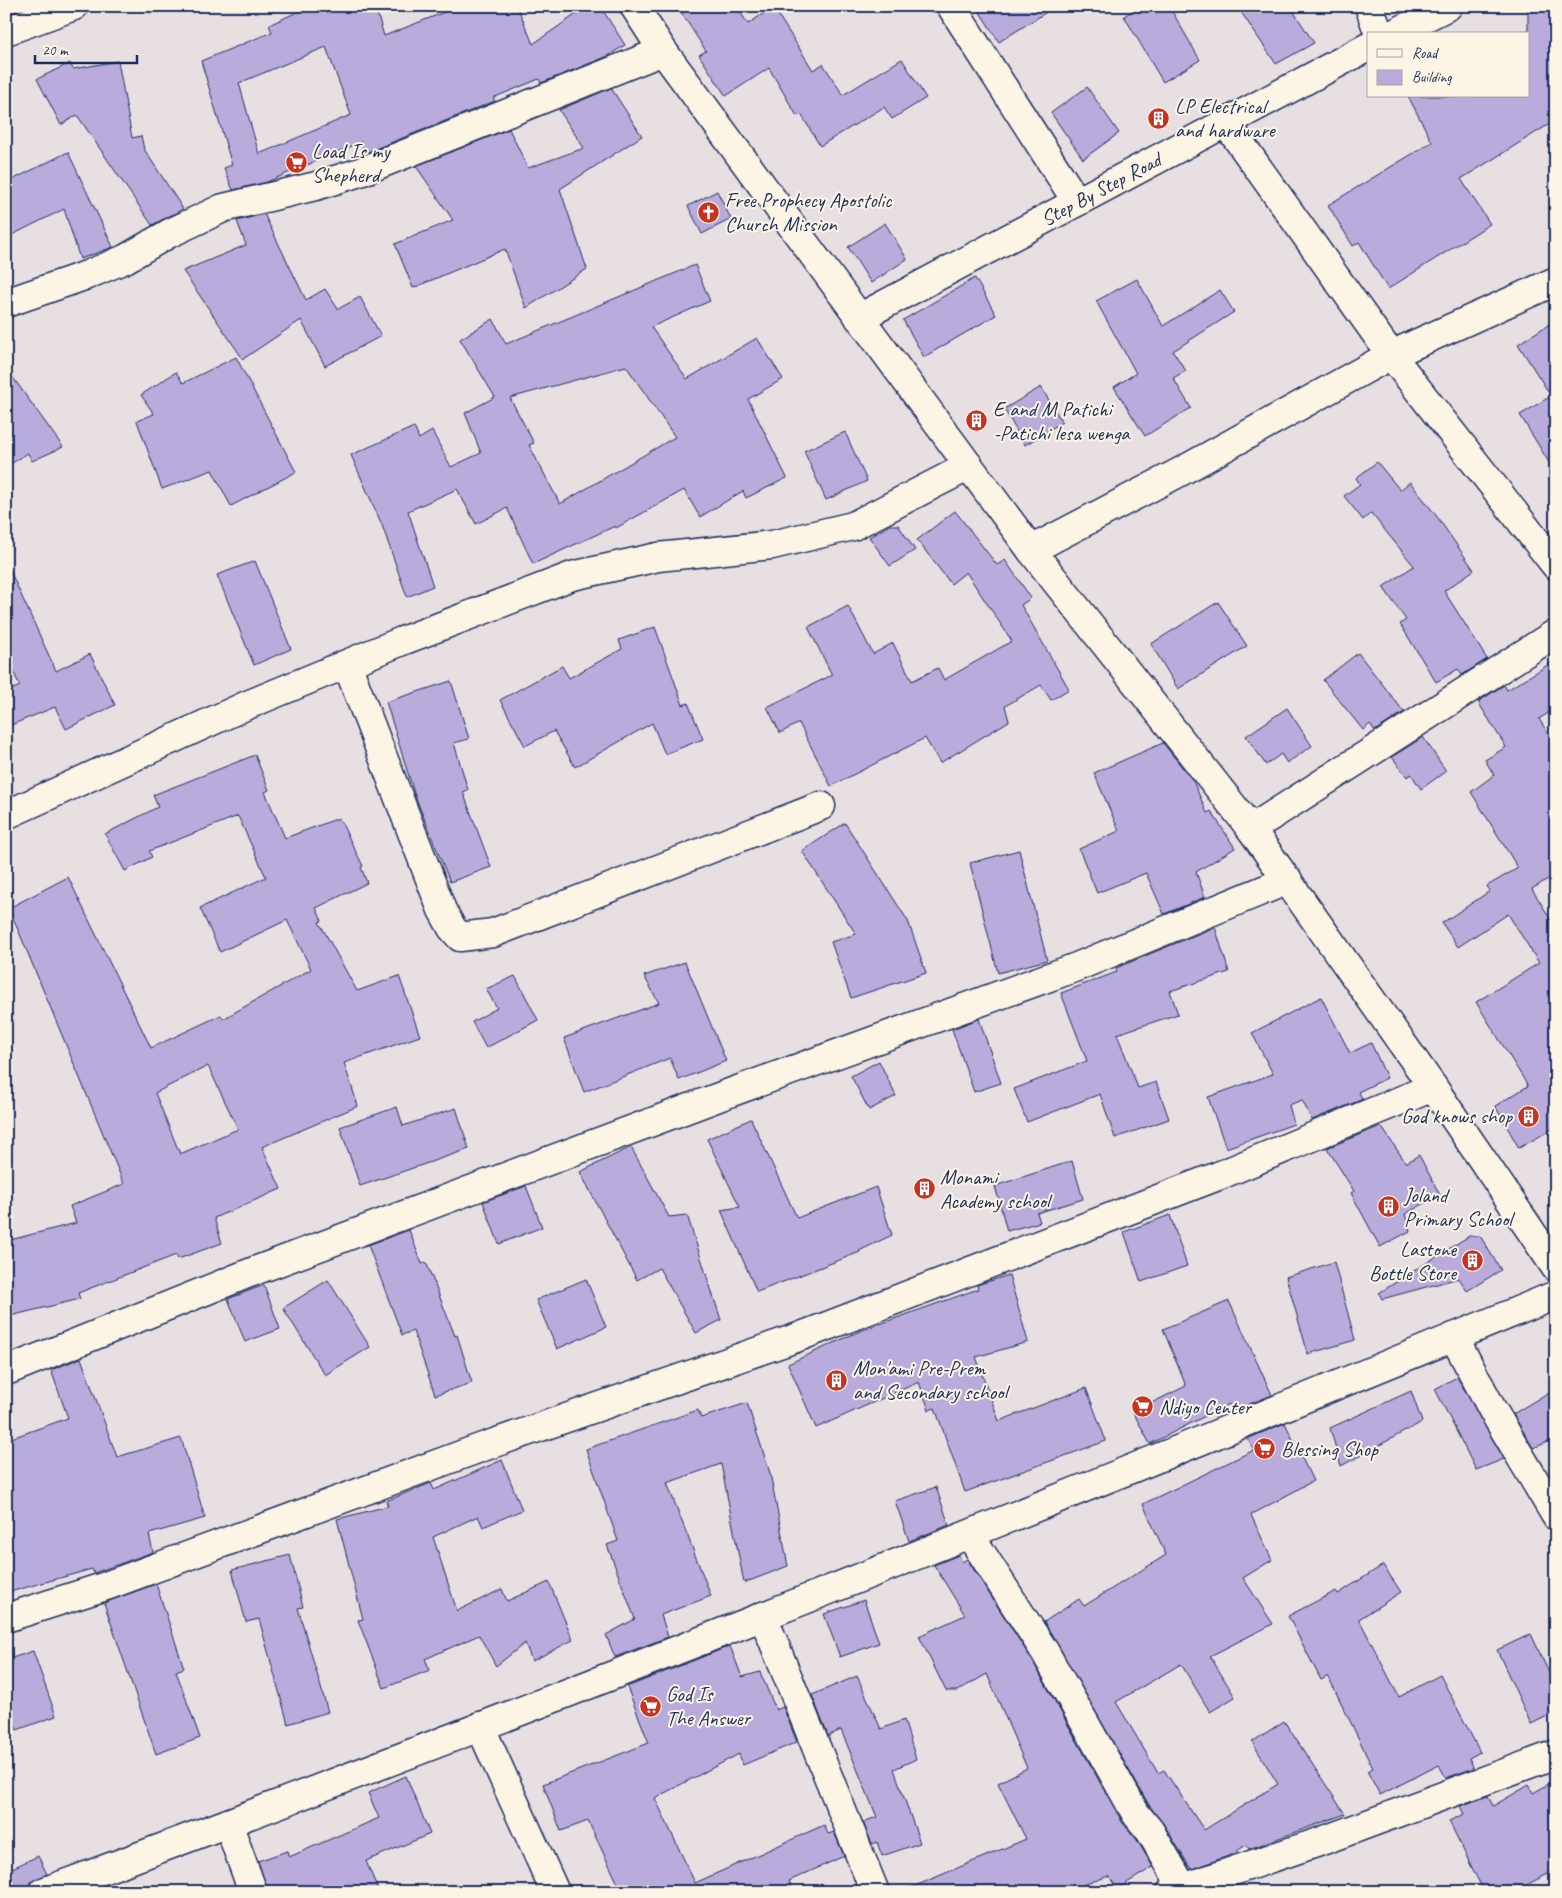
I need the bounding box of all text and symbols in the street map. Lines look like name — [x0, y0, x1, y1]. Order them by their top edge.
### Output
scale bar — [35, 32, 138, 64]
legend — [1367, 32, 1530, 98]
text: 20 m — [42, 41, 69, 60]
text: Road — [1412, 44, 1439, 63]
text: Building — [1412, 68, 1452, 87]
place label: LP Electrical and hardware — [1175, 93, 1277, 143]
building icon: LP Electrical and hardware — [1147, 106, 1171, 130]
place label: Load Is my Shepherd — [312, 138, 392, 188]
street label: Step By Step Road — [1036, 145, 1168, 232]
supermarket icon: Load Is my Shepherd — [284, 151, 308, 175]
place label: Free Prophecy Apostolic Church Mission — [725, 187, 893, 237]
church icon: Free Prophecy Apostolic Church Mission — [697, 200, 721, 224]
place label: E and M Patichi -Patichi lesa wenga — [993, 396, 1131, 446]
building icon: E and M Patichi -Patichi lesa wenga — [965, 409, 989, 433]
place label: God knows shop — [1401, 1103, 1513, 1129]
building icon: God knows shop — [1516, 1104, 1540, 1128]
place label: Monami Academy school — [940, 1164, 1053, 1214]
building icon: Monami Academy school — [912, 1177, 936, 1201]
place label: Joland Primary School — [1403, 1182, 1515, 1232]
building icon: Joland Primary School — [1376, 1195, 1400, 1219]
place label: Lastone Bottle Store — [1369, 1236, 1458, 1286]
building icon: Lastone Bottle Store — [1460, 1249, 1484, 1273]
place label: Mon'ami Pre-Prem and Secondary school — [853, 1355, 1010, 1405]
building icon: Mon'ami Pre-Prem and Secondary school — [825, 1368, 849, 1392]
place label: Ndiyo Center — [1159, 1394, 1253, 1420]
supermarket icon: Ndiyo Center — [1131, 1395, 1155, 1419]
place label: Blessing Shop — [1281, 1436, 1379, 1462]
supermarket icon: Blessing Shop — [1253, 1437, 1277, 1461]
place label: God Is The Answer — [666, 1681, 752, 1731]
supermarket icon: God Is The Answer — [638, 1694, 662, 1718]

